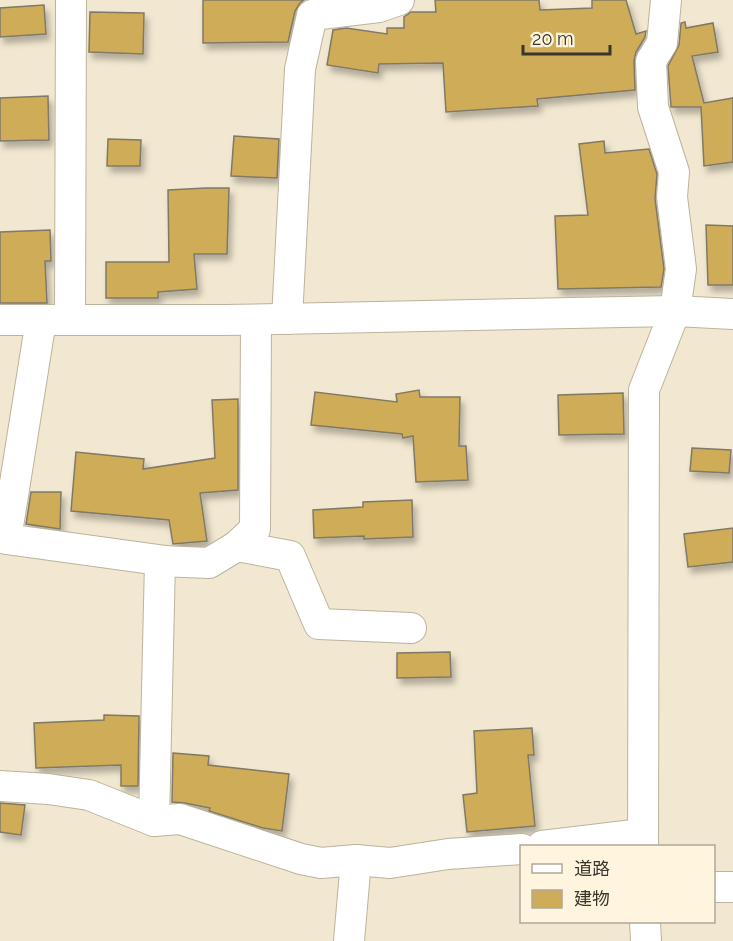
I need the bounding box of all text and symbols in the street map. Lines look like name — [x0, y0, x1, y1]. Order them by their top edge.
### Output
scale bar — [523, 18, 610, 56]
text: 20 m — [532, 28, 574, 49]
legend — [520, 845, 715, 923]
text: 道路 — [574, 858, 610, 879]
text: 建物 — [574, 888, 610, 909]

